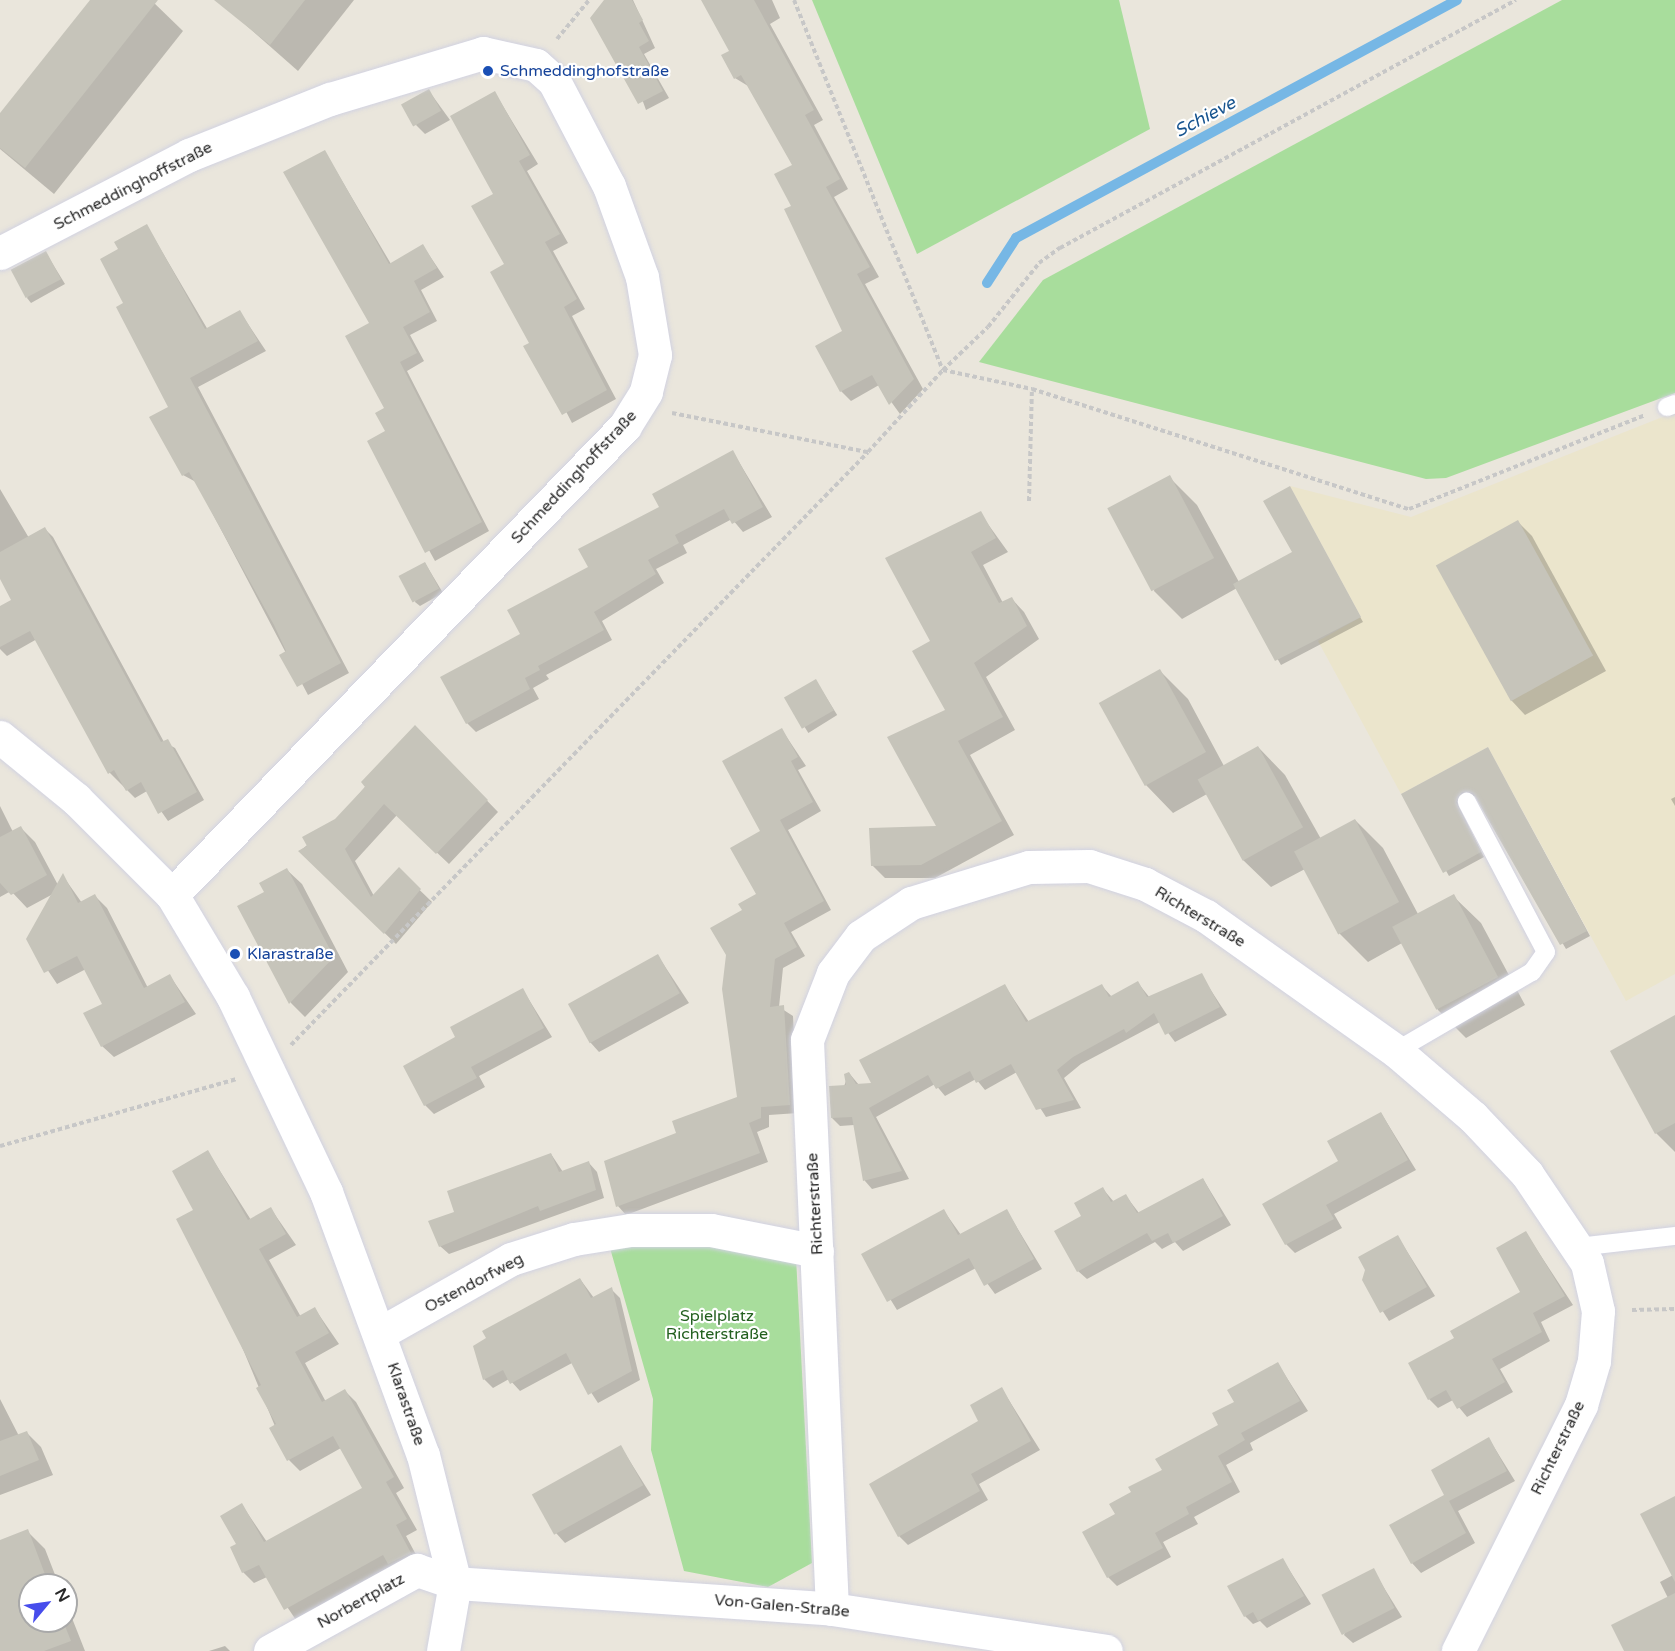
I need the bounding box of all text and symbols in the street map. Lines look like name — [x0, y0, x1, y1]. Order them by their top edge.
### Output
place label: Schmeddinghofstraße — [500, 61, 669, 81]
marker: Schmeddinghofstraße — [481, 64, 495, 78]
water label: Schieve — [1171, 92, 1239, 142]
street label: Schmeddinghoffstraße — [51, 138, 215, 234]
street label: Schmeddinghoffstraße — [507, 406, 641, 548]
street label: Richterstraße — [1151, 882, 1249, 952]
place label: Klarastraße — [247, 944, 333, 964]
marker: Klarastraße — [228, 947, 242, 961]
street label: Richterstraße — [803, 1152, 827, 1256]
street label: Ostendorfweg — [421, 1249, 527, 1317]
park label: Spielplatz Richterstraße — [666, 1306, 768, 1344]
street label: Klarastraße — [383, 1360, 429, 1448]
street label: Richterstraße — [1527, 1398, 1589, 1498]
street label: Norbertplatz — [314, 1569, 408, 1633]
north arrow — [18, 1573, 78, 1633]
text: N — [50, 1585, 74, 1606]
street label: Von-Galen-Straße — [713, 1591, 851, 1621]

